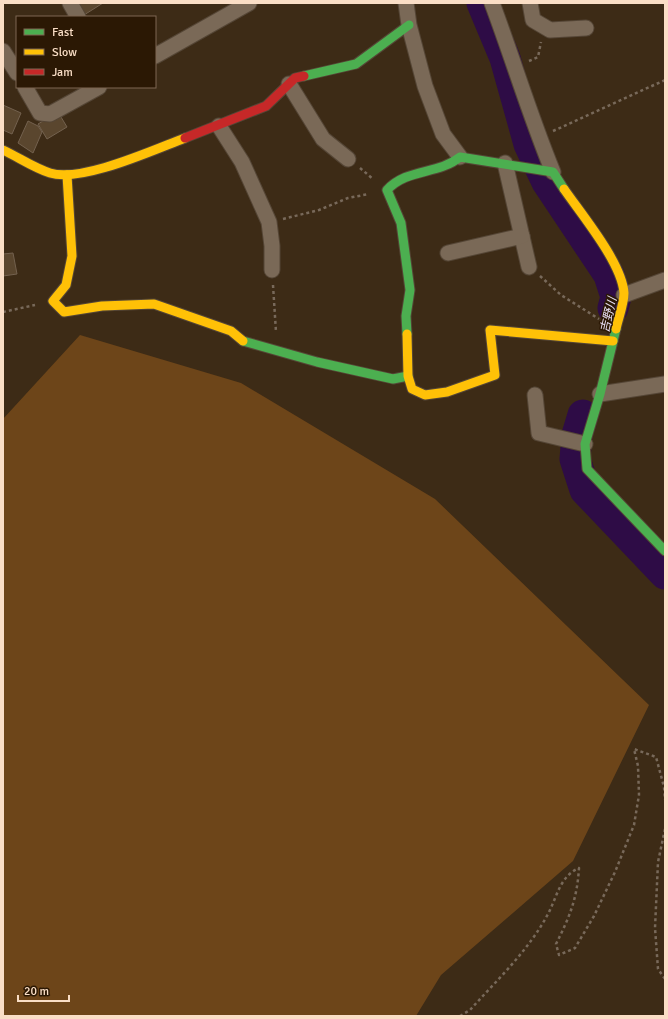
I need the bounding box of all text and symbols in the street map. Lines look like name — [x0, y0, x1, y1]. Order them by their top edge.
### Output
legend — [16, 16, 156, 88]
text: Fast — [52, 25, 73, 40]
text: Slow — [52, 45, 77, 60]
text: Jam — [52, 65, 73, 80]
water label: 吉野川 — [598, 294, 621, 334]
scale bar — [18, 977, 69, 1003]
text: 20 m — [24, 984, 49, 999]

